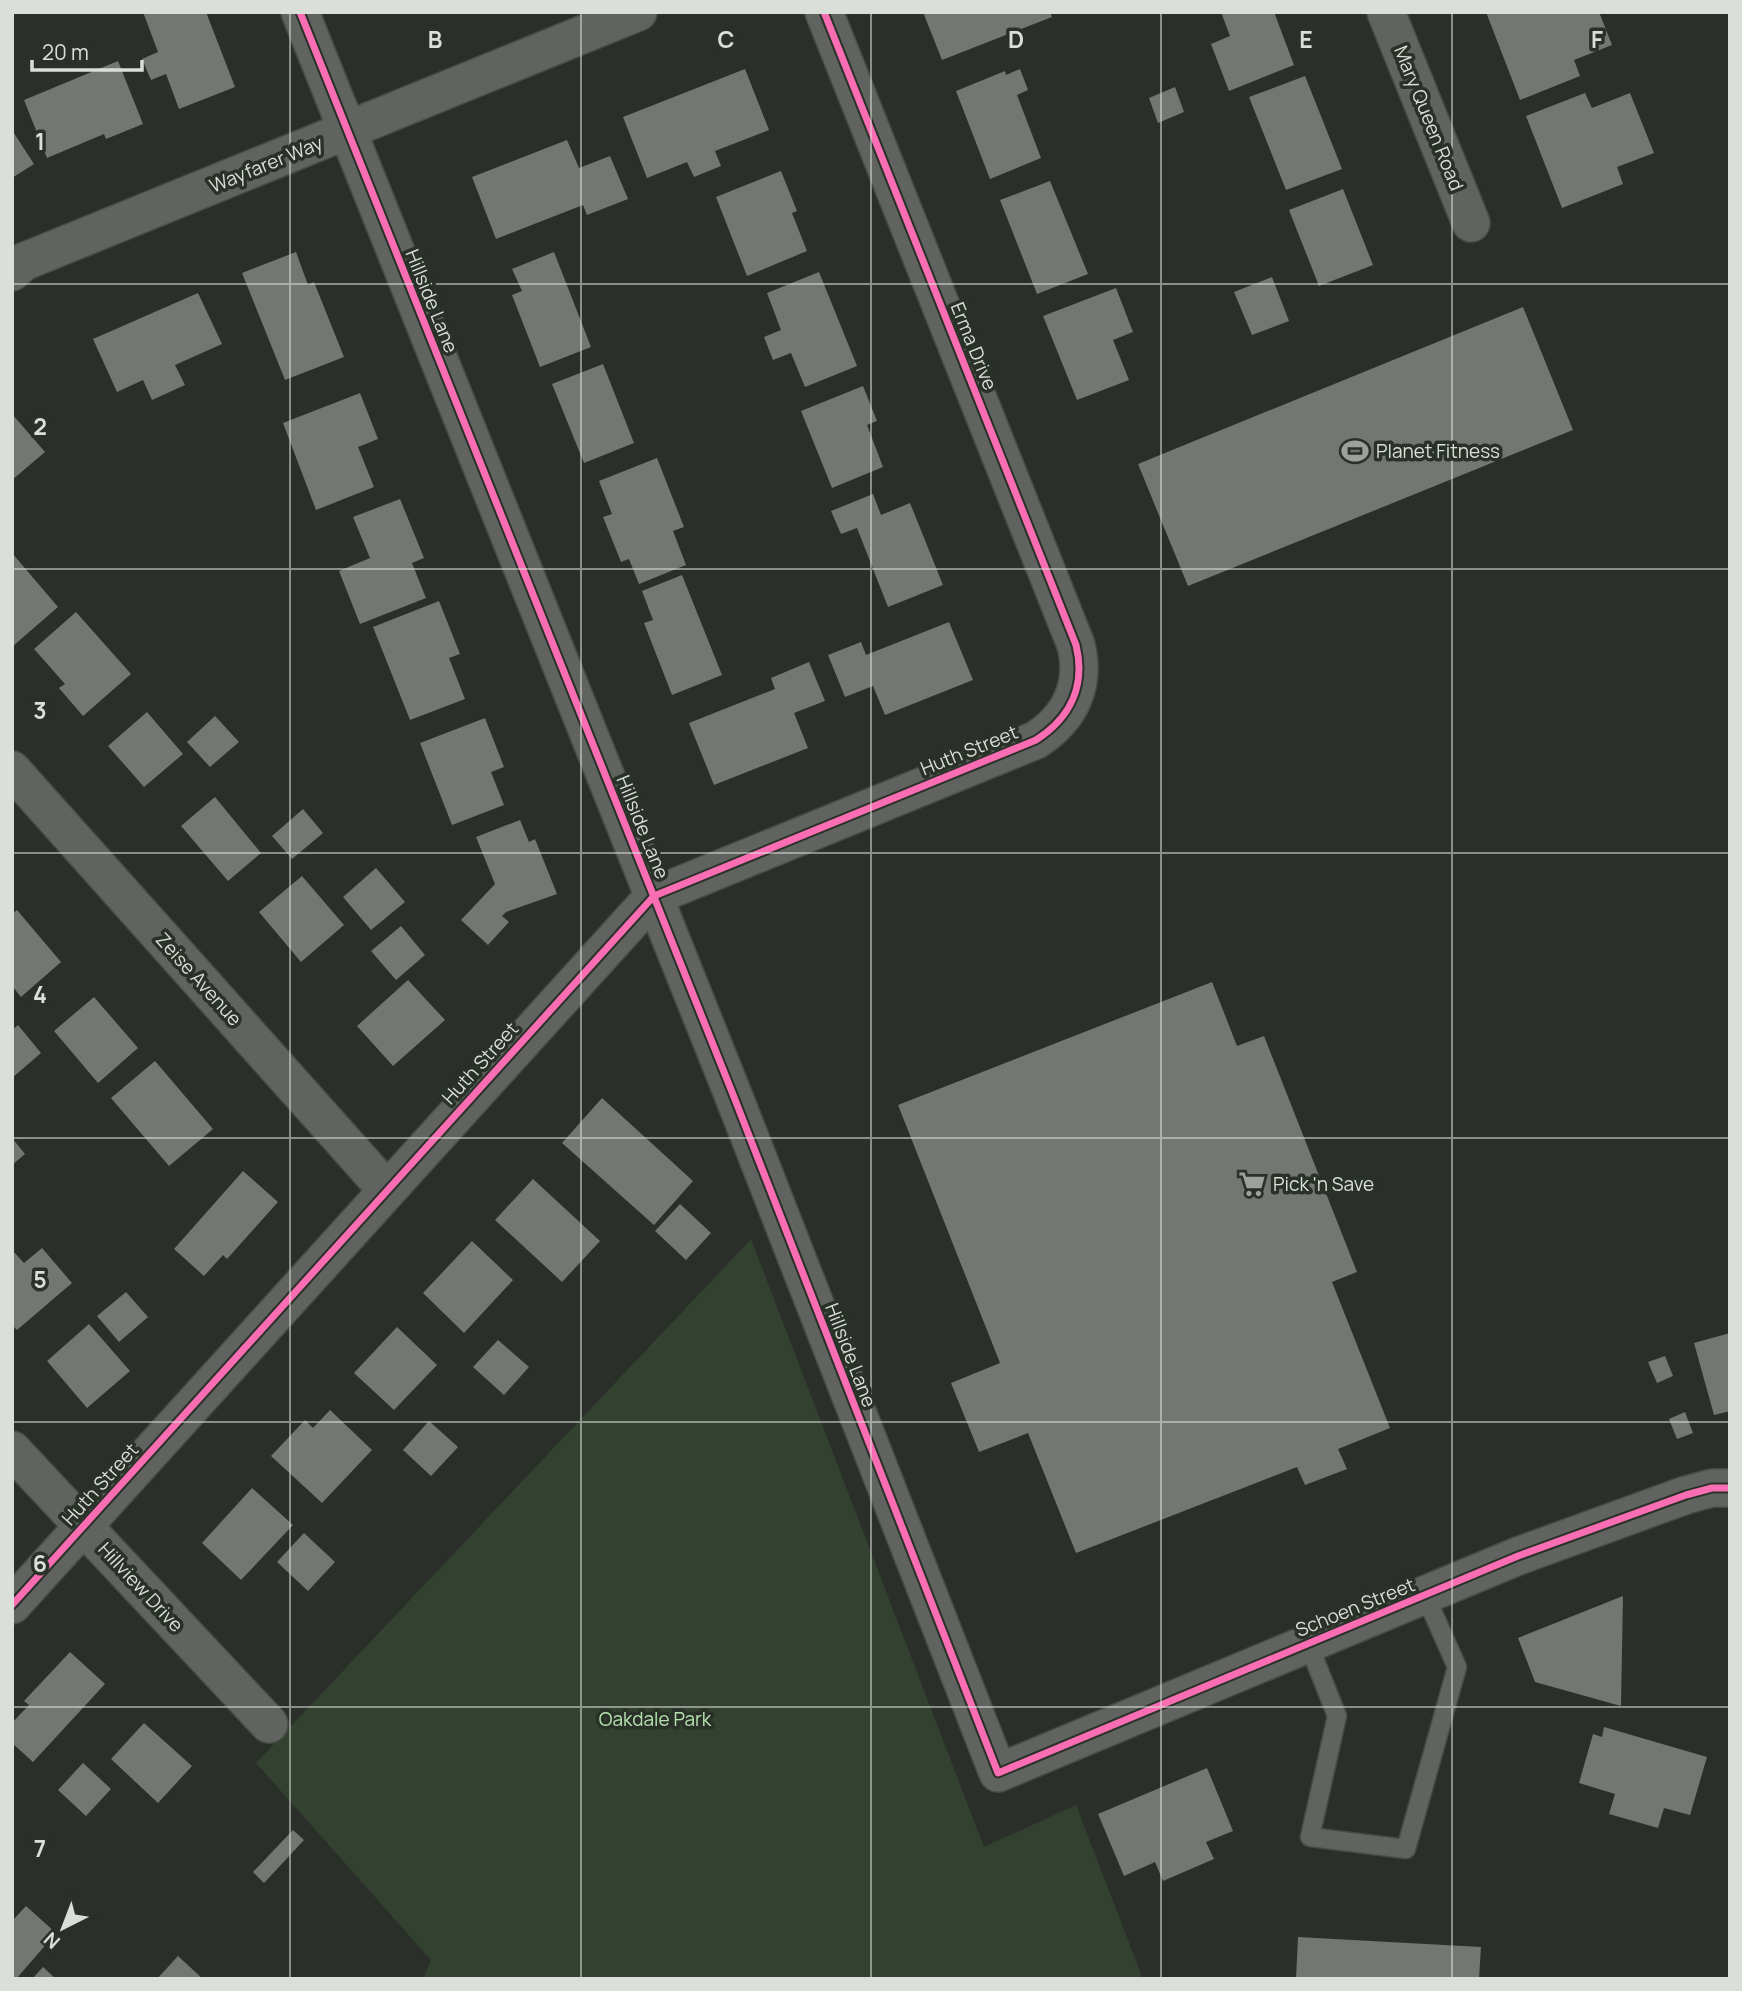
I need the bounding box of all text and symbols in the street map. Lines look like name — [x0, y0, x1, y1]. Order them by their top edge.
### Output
text: B — [428, 23, 442, 55]
text: C — [718, 23, 735, 55]
text: D — [1008, 23, 1024, 55]
text: E — [1299, 23, 1313, 55]
text: F — [1591, 23, 1603, 55]
scale bar — [32, 28, 142, 72]
text: 20 m — [42, 38, 89, 66]
street label: Mary Queen Road — [1388, 42, 1470, 194]
text: 1 — [35, 125, 45, 157]
street label: Wayfarer Way — [205, 129, 327, 199]
street label: Hillside Lane — [399, 245, 465, 357]
street label: Erma Drive — [945, 298, 1003, 394]
text: 2 — [33, 410, 47, 442]
sports icon: Planet Fitness — [1340, 436, 1370, 466]
place label: Planet Fitness — [1376, 438, 1500, 464]
text: 3 — [33, 694, 47, 726]
street label: Huth Street — [916, 719, 1022, 781]
street label: Hillside Lane — [610, 771, 676, 883]
street label: Zeise Avenue — [150, 927, 248, 1031]
text: 4 — [33, 978, 47, 1010]
street label: Huth Street — [436, 1016, 524, 1110]
supermarket icon: Pick 'n Save — [1237, 1169, 1267, 1199]
place label: Pick 'n Save — [1273, 1171, 1374, 1197]
text: 5 — [33, 1263, 47, 1295]
street label: Hillside Lane — [819, 1299, 883, 1411]
street label: Huth Street — [56, 1437, 144, 1531]
street label: Hillview Drive — [93, 1536, 189, 1638]
text: 6 — [33, 1547, 47, 1579]
street label: Schoen Street — [1292, 1571, 1418, 1643]
park label: Oakdale Park — [599, 1706, 712, 1732]
text: 7 — [34, 1832, 46, 1864]
north arrow — [28, 1893, 98, 1963]
text: N — [38, 1926, 65, 1955]

